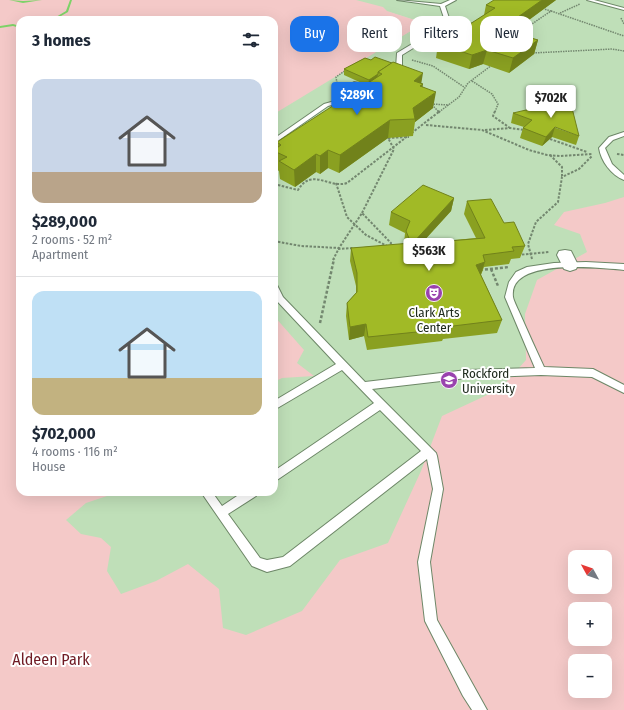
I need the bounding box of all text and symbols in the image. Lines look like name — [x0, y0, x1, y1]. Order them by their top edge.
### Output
chip: Buy — [290, 16, 339, 52]
chip: Rent — [347, 16, 402, 52]
chip: Filters — [410, 16, 472, 52]
chip: New — [480, 16, 533, 52]
icon: filters — [240, 29, 262, 51]
text: 3 homes — [32, 30, 91, 51]
pin: $289K — [329, 82, 385, 116]
pin: $702K — [523, 85, 579, 119]
text: $289K — [340, 87, 374, 102]
text: $702K — [535, 90, 567, 105]
icon: home — [111, 105, 183, 177]
text: $289,000 — [32, 211, 97, 232]
text: 2 rooms · 52 m² — [32, 232, 112, 247]
pin: $563K — [401, 238, 457, 272]
text: $563K — [412, 243, 446, 258]
text: Apartment — [32, 247, 88, 262]
theatre icon: Clark Arts Center — [424, 283, 444, 303]
place label: Clark Arts Center — [408, 305, 460, 335]
icon: home — [111, 317, 183, 389]
place label: Rockford University — [462, 366, 515, 396]
school or university icon: Rockford University — [439, 370, 459, 390]
text: $702,000 — [32, 423, 96, 444]
text: 4 rooms · 116 m² — [32, 444, 118, 459]
text: House — [32, 459, 66, 474]
north arrow — [568, 550, 612, 594]
map controls — [568, 550, 612, 698]
button: + — [568, 602, 612, 646]
park label: Aldeen Park — [12, 650, 90, 669]
button: − — [568, 654, 612, 698]

